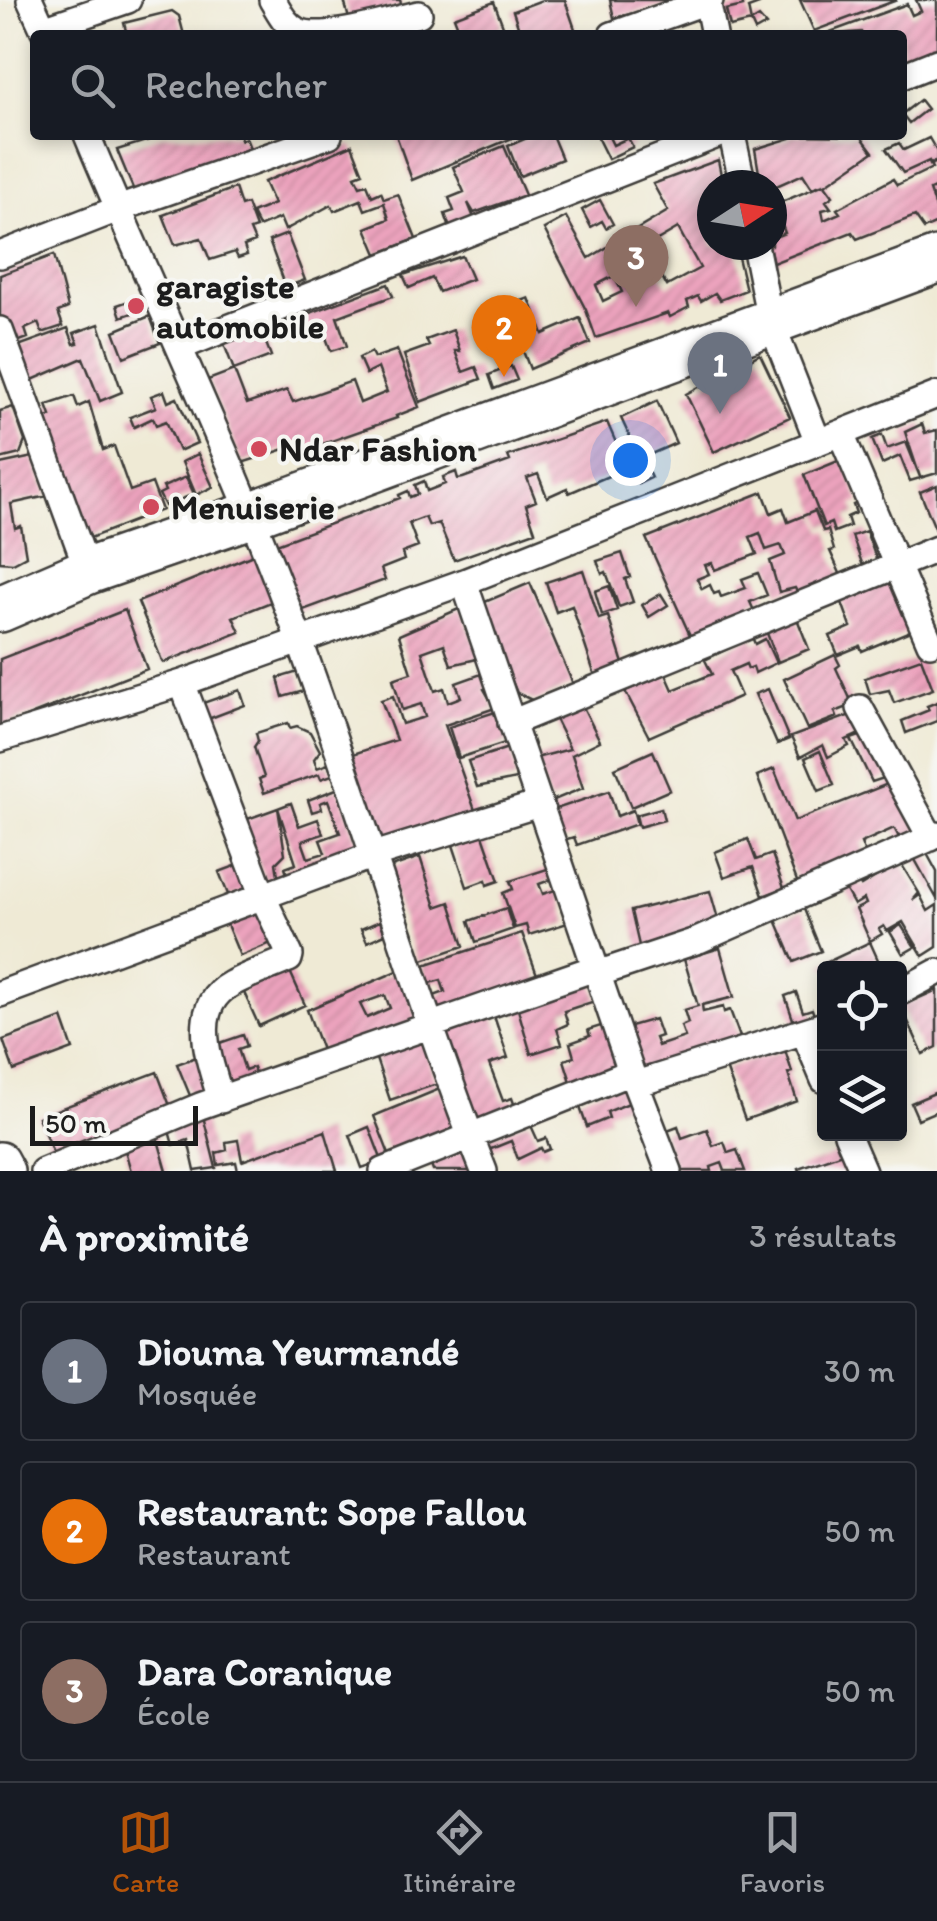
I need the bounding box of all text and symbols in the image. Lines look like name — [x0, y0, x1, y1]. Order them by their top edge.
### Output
search box — [30, 30, 907, 140]
icon: search — [65, 58, 120, 113]
text: Rechercher — [145, 62, 327, 108]
north arrow — [697, 170, 787, 260]
pin: 3 — [604, 224, 668, 307]
place label: garagiste automobile — [156, 265, 324, 347]
pin: 2 — [472, 294, 536, 377]
marker: garagiste automobile — [125, 295, 147, 317]
pin: 1 — [688, 332, 752, 414]
place label: Ndar Fashion — [279, 428, 477, 470]
your location — [605, 435, 656, 486]
marker: Ndar Fashion — [248, 438, 270, 460]
place label: Menuiserie — [171, 486, 335, 528]
marker: Menuiserie — [140, 496, 162, 518]
map controls — [817, 961, 907, 1141]
button: locate — [817, 961, 907, 1051]
button: layers — [817, 1051, 907, 1141]
scale bar — [30, 1101, 198, 1146]
text: 50 m — [45, 1106, 107, 1140]
text: À proximité — [40, 1211, 249, 1262]
text: 3 résultats — [749, 1217, 897, 1255]
text: Diouma Yeurmandé — [137, 1329, 459, 1375]
text: 1 — [67, 1352, 82, 1390]
text: 30 m — [824, 1352, 895, 1390]
text: Mosquée — [137, 1375, 257, 1413]
text: Restaurant: Sope Fallou — [137, 1489, 526, 1535]
text: 2 — [66, 1512, 83, 1550]
text: 50 m — [824, 1512, 895, 1550]
text: Restaurant — [137, 1535, 291, 1573]
text: Dara Coranique — [137, 1649, 392, 1695]
text: 3 — [66, 1672, 83, 1710]
text: 50 m — [824, 1672, 895, 1710]
text: École — [137, 1695, 210, 1733]
tab: Carte — [112, 1805, 179, 1899]
tab: Itinéraire — [403, 1805, 516, 1899]
tab: Favoris — [740, 1805, 825, 1899]

